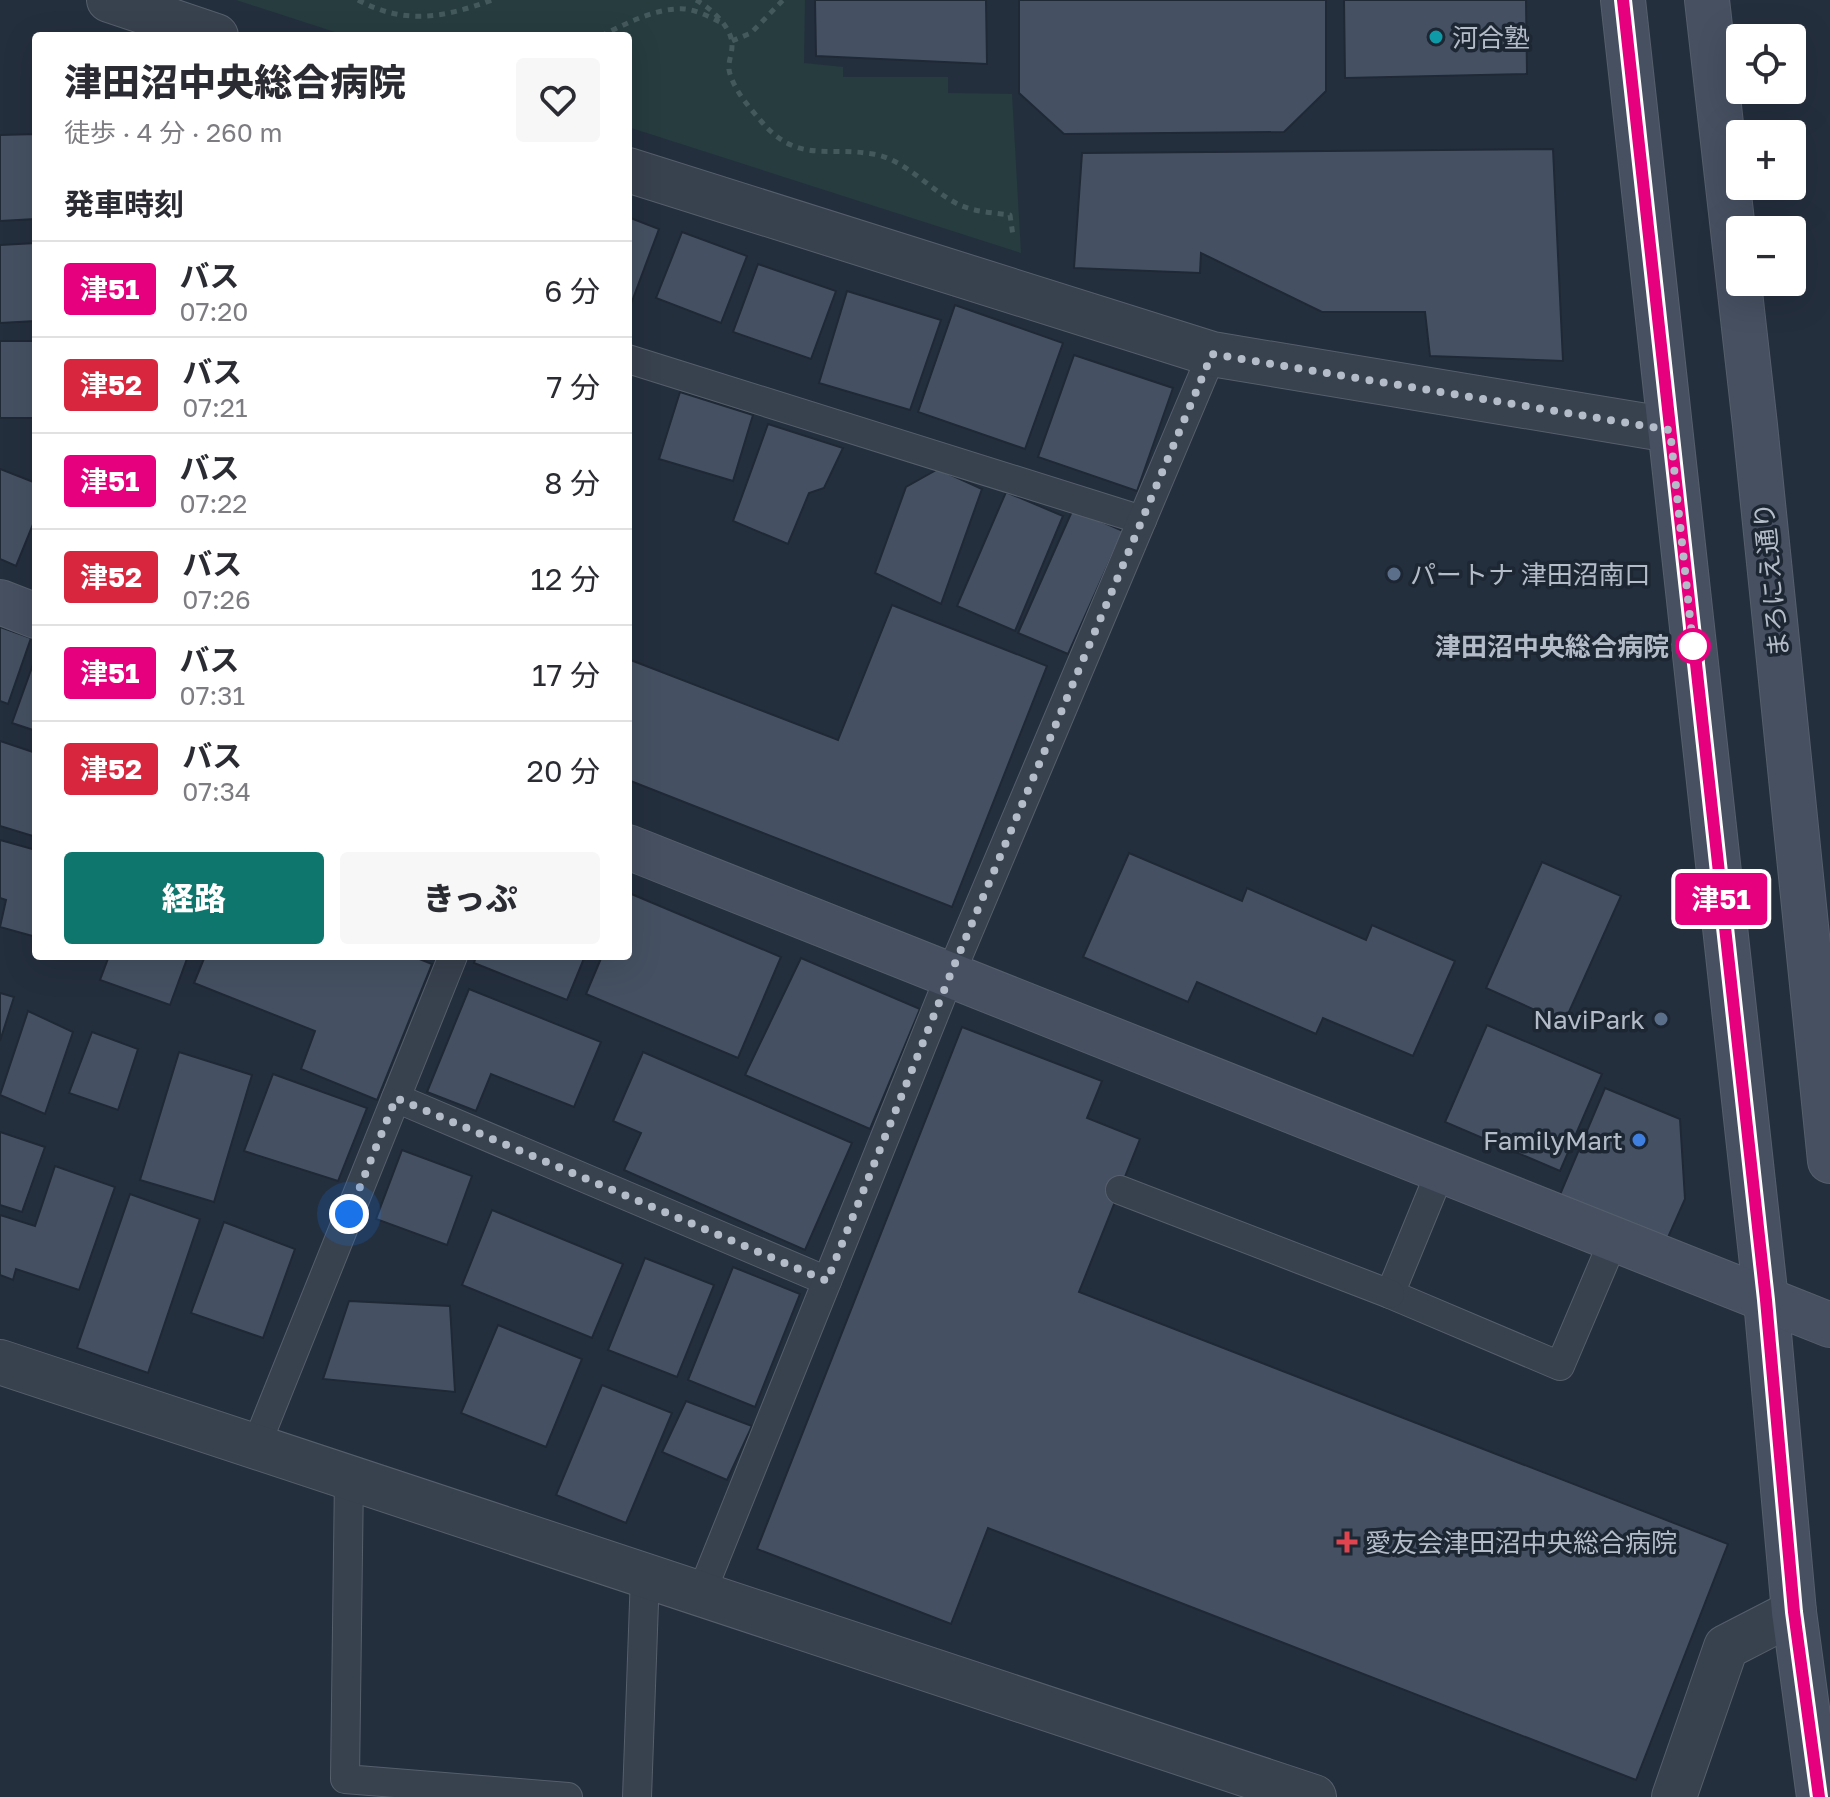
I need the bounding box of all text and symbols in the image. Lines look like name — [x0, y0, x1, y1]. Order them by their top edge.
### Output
place label: 河合塾 — [1452, 22, 1530, 53]
map controls — [1726, 24, 1806, 296]
button: locate — [1726, 24, 1806, 104]
marker: 河合塾 — [1427, 28, 1445, 46]
button: heart — [516, 58, 600, 142]
text: 津田沼中央総合病院 — [64, 59, 406, 104]
text: 徒歩 · 4 分 · 260 m — [64, 117, 282, 148]
button: + — [1726, 120, 1806, 200]
text: 発車時刻 — [64, 186, 184, 222]
button: − — [1726, 216, 1806, 296]
text: バス — [180, 258, 240, 294]
text: 津51 — [80, 272, 140, 305]
text: 6 分 — [544, 273, 600, 309]
text: 07:20 — [180, 296, 248, 327]
text: バス — [182, 354, 242, 390]
text: 津52 — [80, 368, 142, 401]
text: 7 分 — [547, 369, 600, 405]
text: 07:21 — [182, 392, 248, 423]
text: バス — [180, 450, 240, 486]
text: 津51 — [80, 464, 140, 497]
text: 8 分 — [544, 465, 600, 501]
text: 07:22 — [180, 488, 247, 519]
street label: まろにえ通り — [1747, 501, 1795, 659]
text: バス — [182, 546, 242, 582]
place label: パートナ 津田沼南口 — [1410, 559, 1651, 590]
text: 津52 — [80, 560, 142, 593]
text: 12 分 — [531, 561, 600, 597]
marker: パートナ 津田沼南口 — [1385, 565, 1403, 583]
text: 07:26 — [182, 584, 251, 615]
marker: 津田沼中央総合病院 — [1676, 629, 1710, 663]
place label: 津田沼中央総合病院 — [1435, 631, 1669, 662]
text: バス — [180, 642, 240, 678]
text: 津51 — [80, 656, 140, 689]
text: 17 分 — [532, 657, 600, 693]
text: 07:31 — [180, 680, 245, 711]
text: バス — [182, 738, 242, 774]
text: 津52 — [80, 752, 142, 785]
text: 20 分 — [527, 753, 600, 789]
text: 07:34 — [182, 776, 251, 807]
button: 経路 — [64, 852, 324, 944]
button: きっぷ — [340, 852, 600, 944]
line badge: 津51 — [1675, 873, 1767, 925]
text: 津51 — [1691, 882, 1751, 915]
place label: NaviPark — [1533, 1004, 1645, 1035]
marker: NaviPark — [1652, 1010, 1670, 1028]
place label: FamilyMart — [1483, 1125, 1623, 1156]
marker: FamilyMart — [1630, 1131, 1648, 1149]
your location — [329, 1194, 369, 1234]
place label: 愛友会津田沼中央総合病院 — [1365, 1527, 1677, 1558]
marker: 愛友会津田沼中央総合病院 — [1336, 1531, 1358, 1553]

